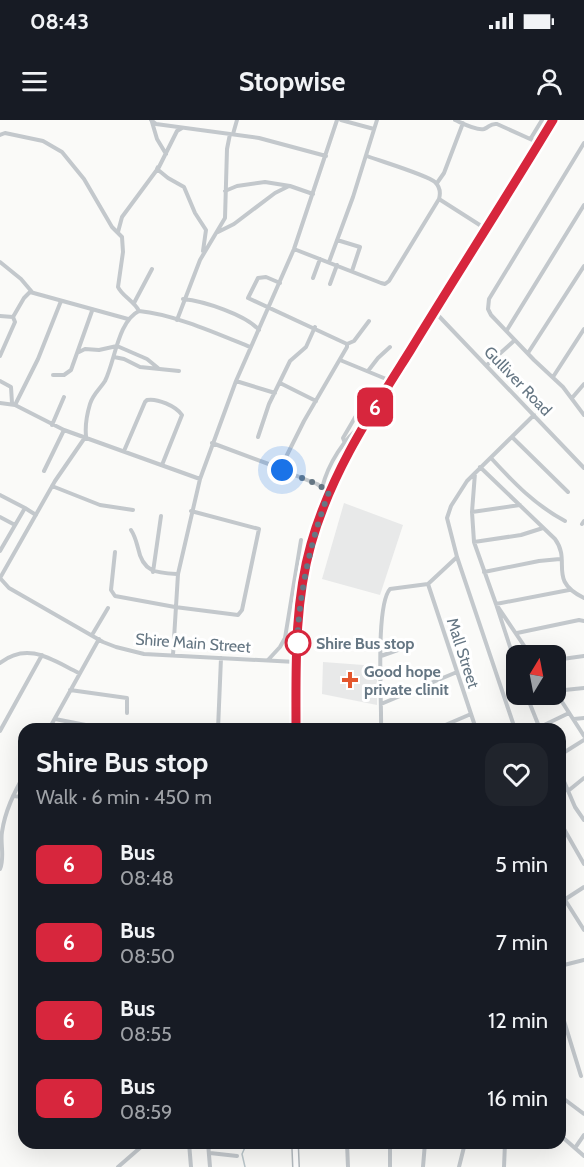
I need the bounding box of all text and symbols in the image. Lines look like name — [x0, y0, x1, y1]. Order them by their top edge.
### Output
text: 08:43 — [30, 8, 89, 35]
icon: menu — [18, 65, 51, 98]
text: Stopwise — [239, 65, 345, 98]
icon: person — [533, 65, 566, 98]
street label: Gulliver Road — [480, 342, 556, 420]
line badge: 6 — [356, 388, 394, 426]
text: 6 — [369, 395, 381, 420]
your location — [267, 455, 297, 485]
street label: Mall Street — [443, 615, 483, 691]
street label: Shire Main Street — [135, 629, 252, 657]
marker: Shire Bus stop — [285, 630, 311, 656]
place label: Shire Bus stop — [316, 634, 414, 653]
north arrow — [506, 645, 566, 705]
map controls — [506, 645, 566, 705]
place label: Good hope private clinit — [364, 662, 449, 699]
marker: Good hope private clinit — [341, 671, 359, 689]
button: heart — [485, 743, 548, 806]
text: Shire Bus stop — [36, 745, 208, 779]
text: Walk · 6 min · 450 m — [36, 785, 212, 809]
text: Bus — [120, 839, 155, 866]
text: 5 min — [495, 851, 548, 878]
text: 6 — [63, 852, 75, 877]
text: 08:48 — [120, 866, 174, 890]
text: Bus — [120, 917, 155, 944]
text: 7 min — [496, 929, 548, 956]
text: 6 — [63, 930, 75, 955]
text: 08:50 — [120, 944, 175, 968]
text: Bus — [120, 995, 155, 1022]
text: 12 min — [488, 1007, 548, 1034]
text: 6 — [63, 1008, 75, 1033]
text: 08:55 — [120, 1022, 172, 1046]
text: Bus — [120, 1073, 155, 1100]
text: 16 min — [487, 1085, 548, 1112]
text: 6 — [63, 1086, 75, 1111]
text: 08:59 — [120, 1100, 172, 1124]

